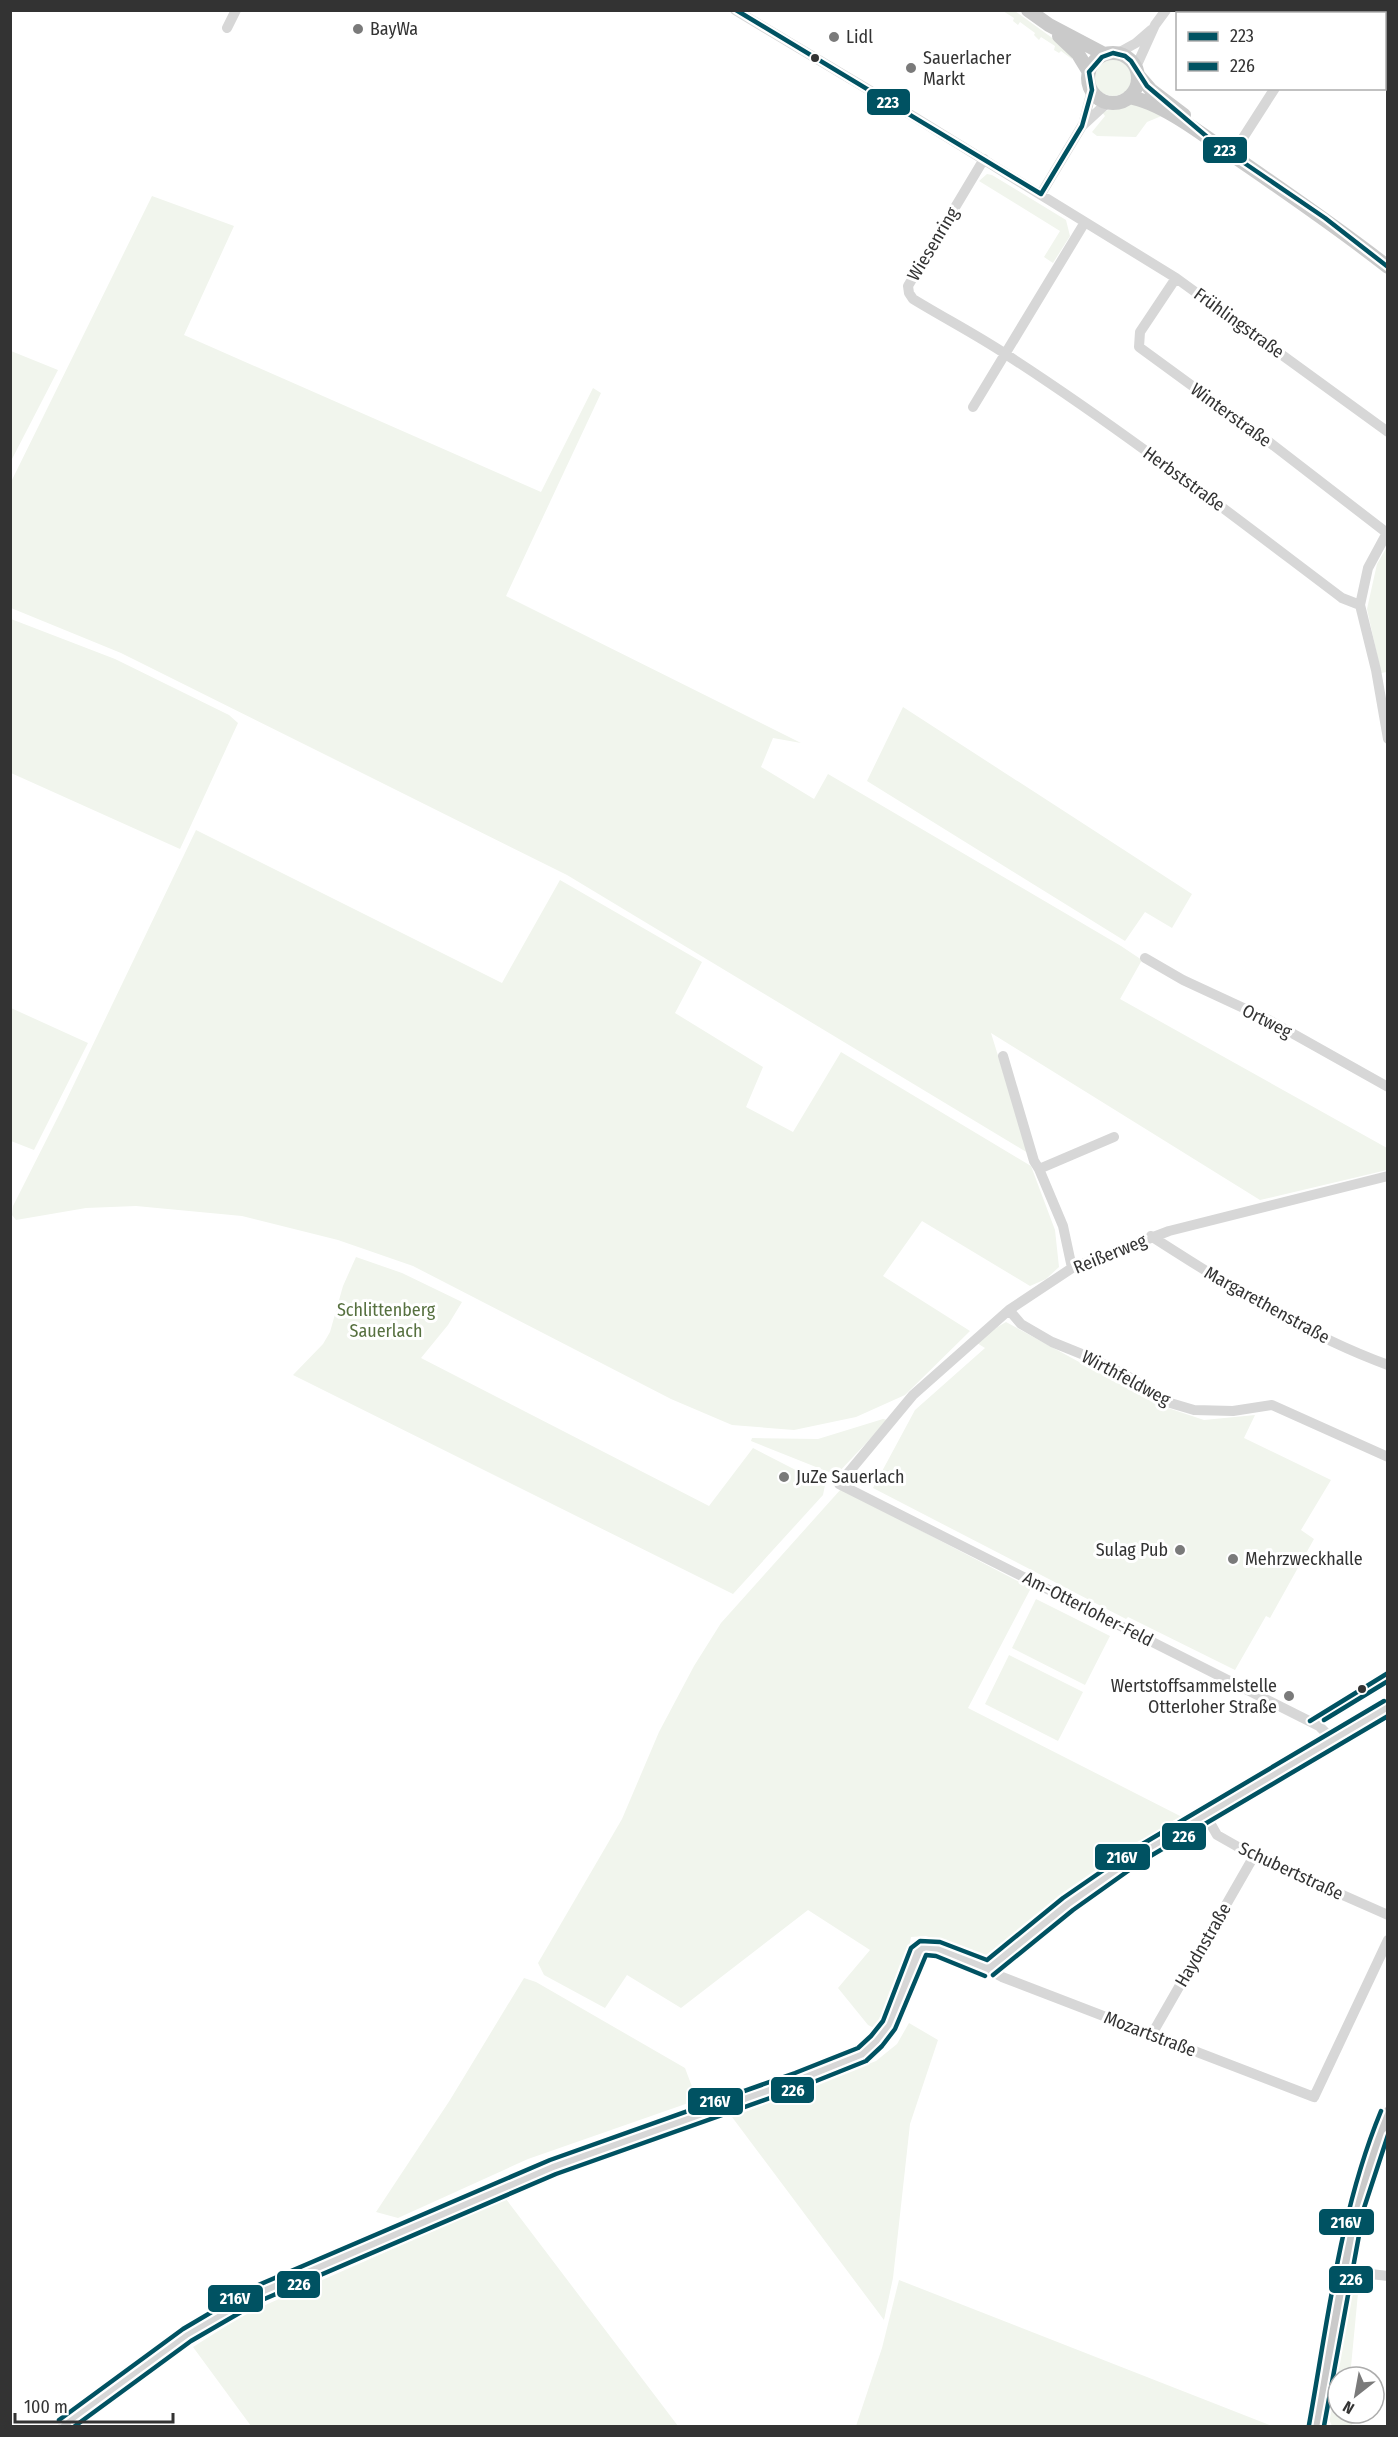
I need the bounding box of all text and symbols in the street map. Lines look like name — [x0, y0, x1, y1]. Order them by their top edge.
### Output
legend — [1176, 12, 1386, 90]
place label: BayWa — [370, 18, 418, 40]
marker: BayWa — [351, 22, 365, 36]
text: 223 — [1230, 25, 1254, 47]
place label: Lidl — [846, 26, 873, 48]
marker: Lidl — [827, 30, 841, 44]
place label: Sauerlacher Markt — [923, 47, 1012, 90]
unlabelled marker — [809, 52, 821, 64]
text: 226 — [1230, 55, 1255, 77]
marker: Sauerlacher Markt — [904, 61, 918, 75]
line badge: 223 — [866, 88, 911, 116]
text: 223 — [876, 93, 900, 112]
line badge: 223 — [1202, 136, 1248, 164]
text: 223 — [1213, 141, 1237, 160]
street label: Wiesenring — [903, 203, 964, 285]
street label: Frühlingstraße — [1190, 283, 1289, 363]
street label: Winterstraße — [1186, 378, 1276, 452]
street label: Herbststraße — [1139, 442, 1229, 516]
street label: Ortweg — [1239, 999, 1296, 1043]
street label: Reißerweg — [1070, 1229, 1150, 1279]
street label: Margarethenstraße — [1201, 1262, 1333, 1349]
park label: Schlittenberg Sauerlach — [337, 1299, 436, 1342]
street label: Wirthfeldweg — [1078, 1345, 1175, 1411]
place label: JuZe Sauerlach — [796, 1466, 905, 1488]
marker: JuZe Sauerlach — [777, 1470, 791, 1484]
place label: Sulag Pub — [1096, 1539, 1168, 1561]
marker: Sulag Pub — [1173, 1543, 1187, 1557]
place label: Mehrzweckhalle — [1245, 1548, 1363, 1570]
marker: Mehrzweckhalle — [1226, 1552, 1240, 1566]
street label: Am-Otterloher-Feld — [1019, 1567, 1157, 1651]
place label: Wertstoffsammelstelle Otterloher Straße — [1111, 1675, 1277, 1718]
unlabelled marker — [1356, 1683, 1368, 1695]
marker: Wertstoffsammelstelle Otterloher Straße — [1282, 1689, 1296, 1703]
line badge: 226 — [1161, 1822, 1207, 1851]
text: 226 — [1171, 1827, 1196, 1846]
street label: Schubertstraße — [1235, 1837, 1347, 1905]
line badge: 216V — [1094, 1843, 1151, 1871]
text: 216V — [1106, 1848, 1138, 1867]
street label: Haydnstraße — [1170, 1899, 1236, 1991]
street label: Mozartstraße — [1101, 2006, 1199, 2062]
line badge: 226 — [770, 2076, 815, 2104]
text: 226 — [780, 2081, 805, 2100]
line badge: 216V — [687, 2087, 744, 2116]
text: 216V — [699, 2092, 731, 2111]
line badge: 216V — [1318, 2208, 1375, 2236]
text: 216V — [1330, 2213, 1362, 2232]
line badge: 226 — [1328, 2265, 1374, 2294]
line badge: 226 — [276, 2270, 321, 2299]
text: 226 — [1338, 2270, 1363, 2289]
text: 226 — [286, 2275, 311, 2294]
line badge: 216V — [207, 2284, 264, 2313]
text: 216V — [219, 2289, 251, 2308]
north arrow — [1326, 2365, 1386, 2425]
scale bar — [15, 2386, 172, 2424]
text: 100 m — [24, 2396, 68, 2418]
text: N — [1340, 2397, 1358, 2418]

